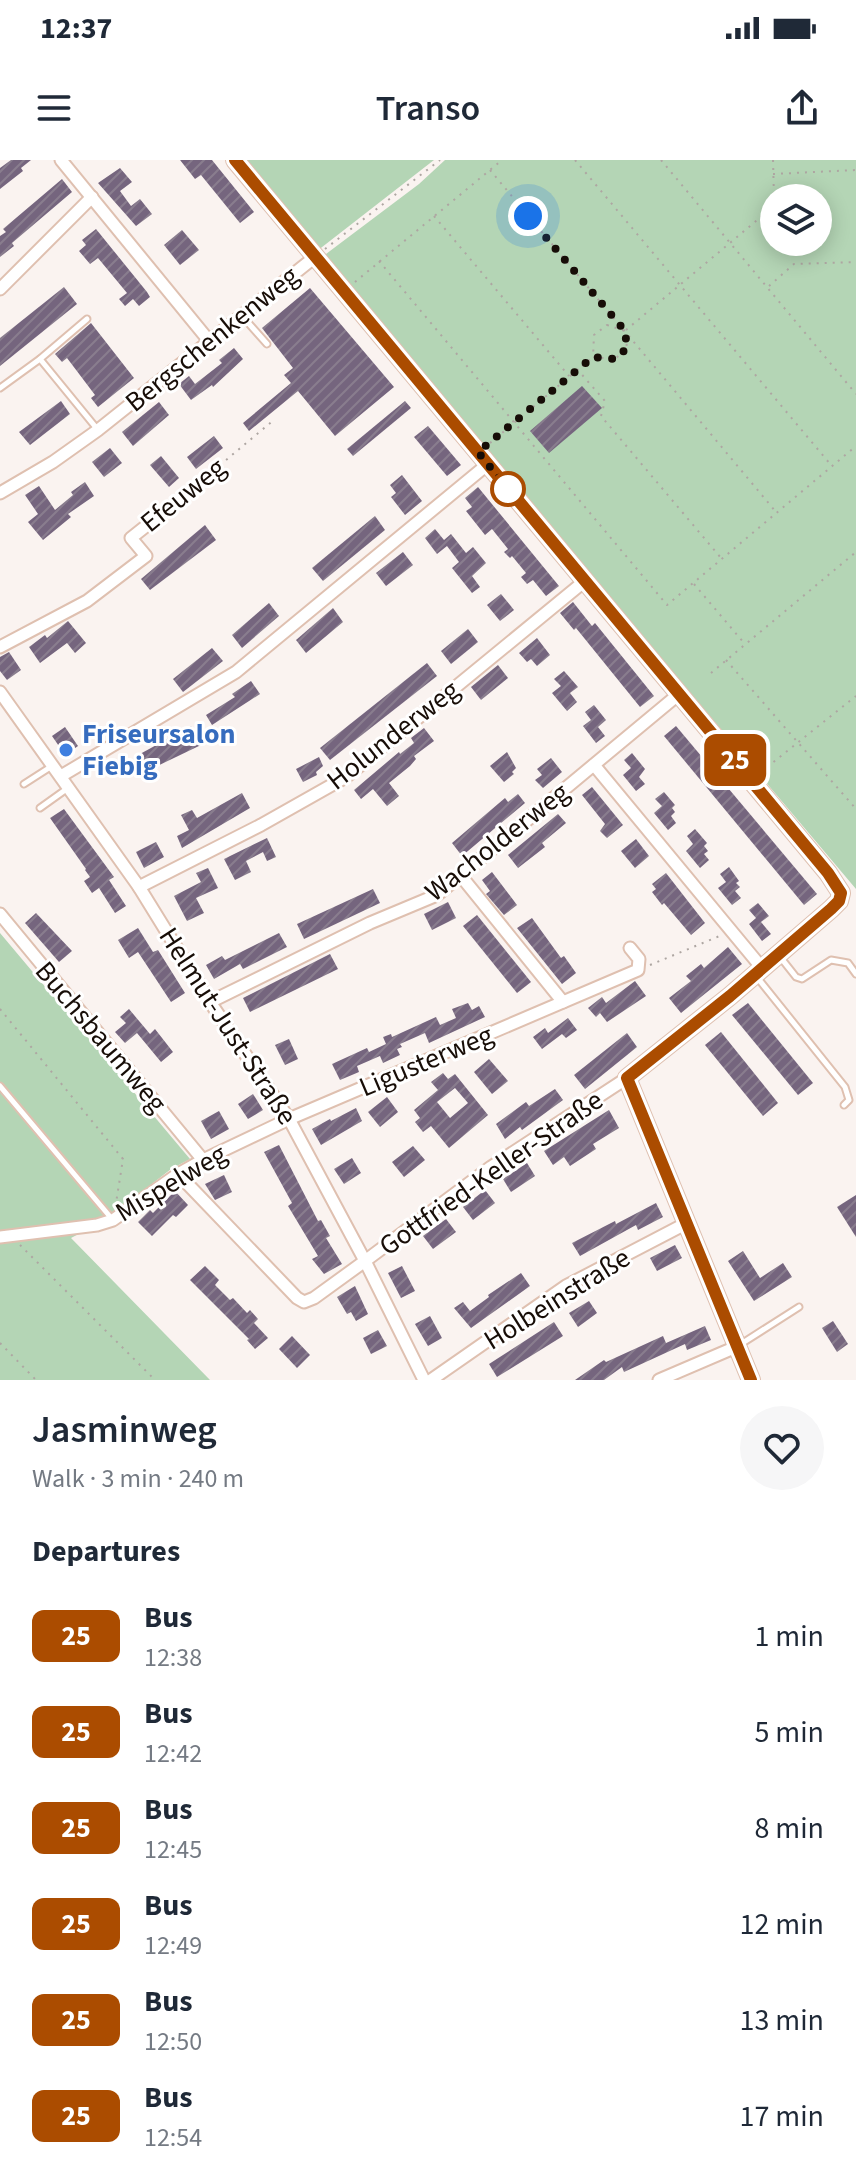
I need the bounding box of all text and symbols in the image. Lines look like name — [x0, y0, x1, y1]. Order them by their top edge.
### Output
text: 12:37 — [40, 7, 112, 50]
text: Transo — [376, 83, 480, 134]
icon: menu — [32, 86, 76, 130]
icon: share — [780, 86, 824, 130]
map controls — [760, 184, 832, 256]
button: layers — [760, 184, 832, 256]
your location — [508, 196, 548, 236]
street label: Bergschenkenweg — [117, 256, 307, 422]
street label: Efeuweg — [132, 448, 234, 542]
unlabelled marker — [491, 472, 525, 506]
street label: Holunderweg — [318, 670, 468, 800]
place label: Friseursalon Fiebig — [82, 714, 235, 786]
line badge: 25 — [699, 734, 771, 786]
text: 25 — [720, 740, 750, 780]
marker: Friseursalon Fiebig — [57, 741, 75, 759]
street label: Wacholderweg — [416, 773, 578, 911]
street label: Helmut-Just-Straße — [149, 919, 307, 1133]
street label: Buchsbaumweg — [26, 953, 176, 1121]
street label: Ligusterweg — [353, 1015, 499, 1107]
street label: Gottfried-Keller-Straße — [371, 1081, 611, 1265]
street label: Mispelweg — [108, 1134, 234, 1232]
street label: Holbeinstraße — [476, 1238, 638, 1360]
text: Jasminweg — [32, 1403, 217, 1457]
button: heart — [740, 1406, 824, 1490]
text: Walk · 3 min · 240 m — [32, 1460, 244, 1497]
text: Departures — [32, 1530, 180, 1573]
text: Bus — [144, 1596, 192, 1639]
text: 1 min — [754, 1615, 824, 1658]
text: 25 — [61, 1616, 91, 1656]
text: 12:38 — [144, 1639, 202, 1676]
text: Bus — [144, 1692, 192, 1735]
text: 5 min — [754, 1711, 824, 1754]
text: 25 — [61, 1712, 91, 1752]
text: 12:42 — [144, 1735, 202, 1772]
text: Bus — [144, 1788, 192, 1831]
text: 8 min — [754, 1807, 824, 1850]
text: 25 — [61, 1808, 91, 1848]
text: 12:45 — [144, 1831, 202, 1868]
text: Bus — [144, 1884, 192, 1927]
text: 12 min — [740, 1903, 824, 1946]
text: 25 — [61, 1904, 91, 1944]
text: 12:49 — [144, 1927, 202, 1964]
text: Bus — [144, 1980, 192, 2023]
text: 13 min — [740, 1999, 824, 2042]
text: 25 — [61, 2000, 91, 2040]
text: 12:50 — [144, 2023, 202, 2060]
text: Bus — [144, 2076, 192, 2119]
text: 17 min — [740, 2095, 824, 2138]
text: 25 — [61, 2096, 91, 2136]
text: 12:54 — [144, 2119, 202, 2156]

